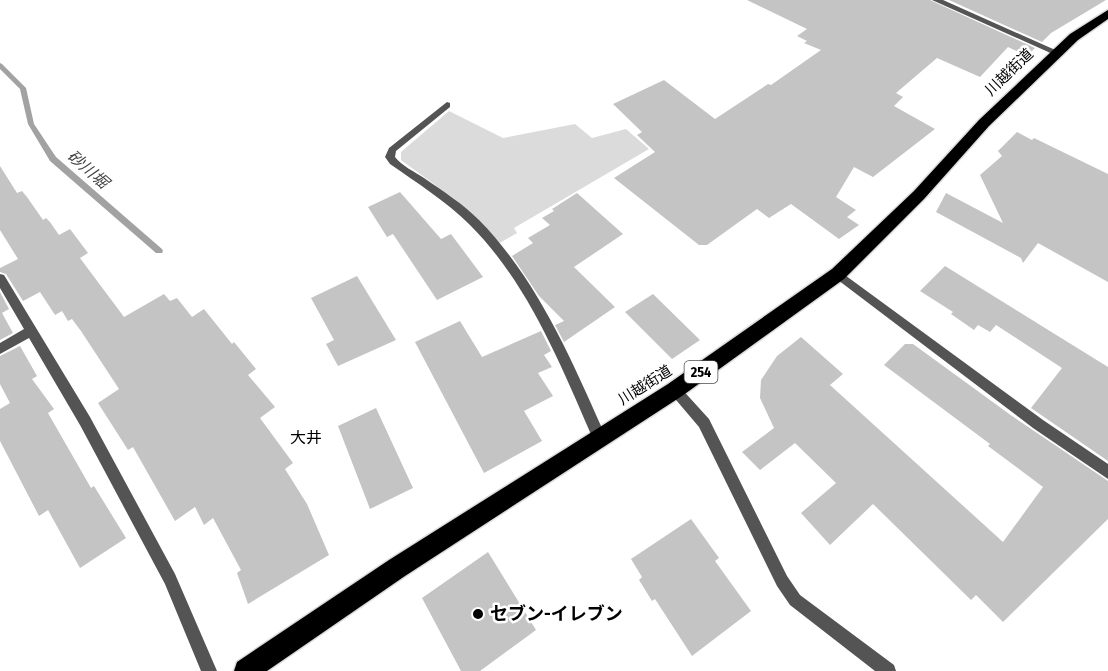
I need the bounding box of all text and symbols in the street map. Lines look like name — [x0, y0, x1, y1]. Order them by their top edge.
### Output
street label: 川越街道 — [981, 45, 1037, 99]
water label: 砂川堀 — [64, 146, 115, 194]
street label: 川越街道 — [615, 361, 675, 409]
road number: 254 — [684, 361, 718, 383]
district label: 大井 — [290, 428, 322, 447]
place label: セブン-イレブン — [490, 603, 623, 625]
marker: セブン-イレブン — [471, 607, 485, 621]

